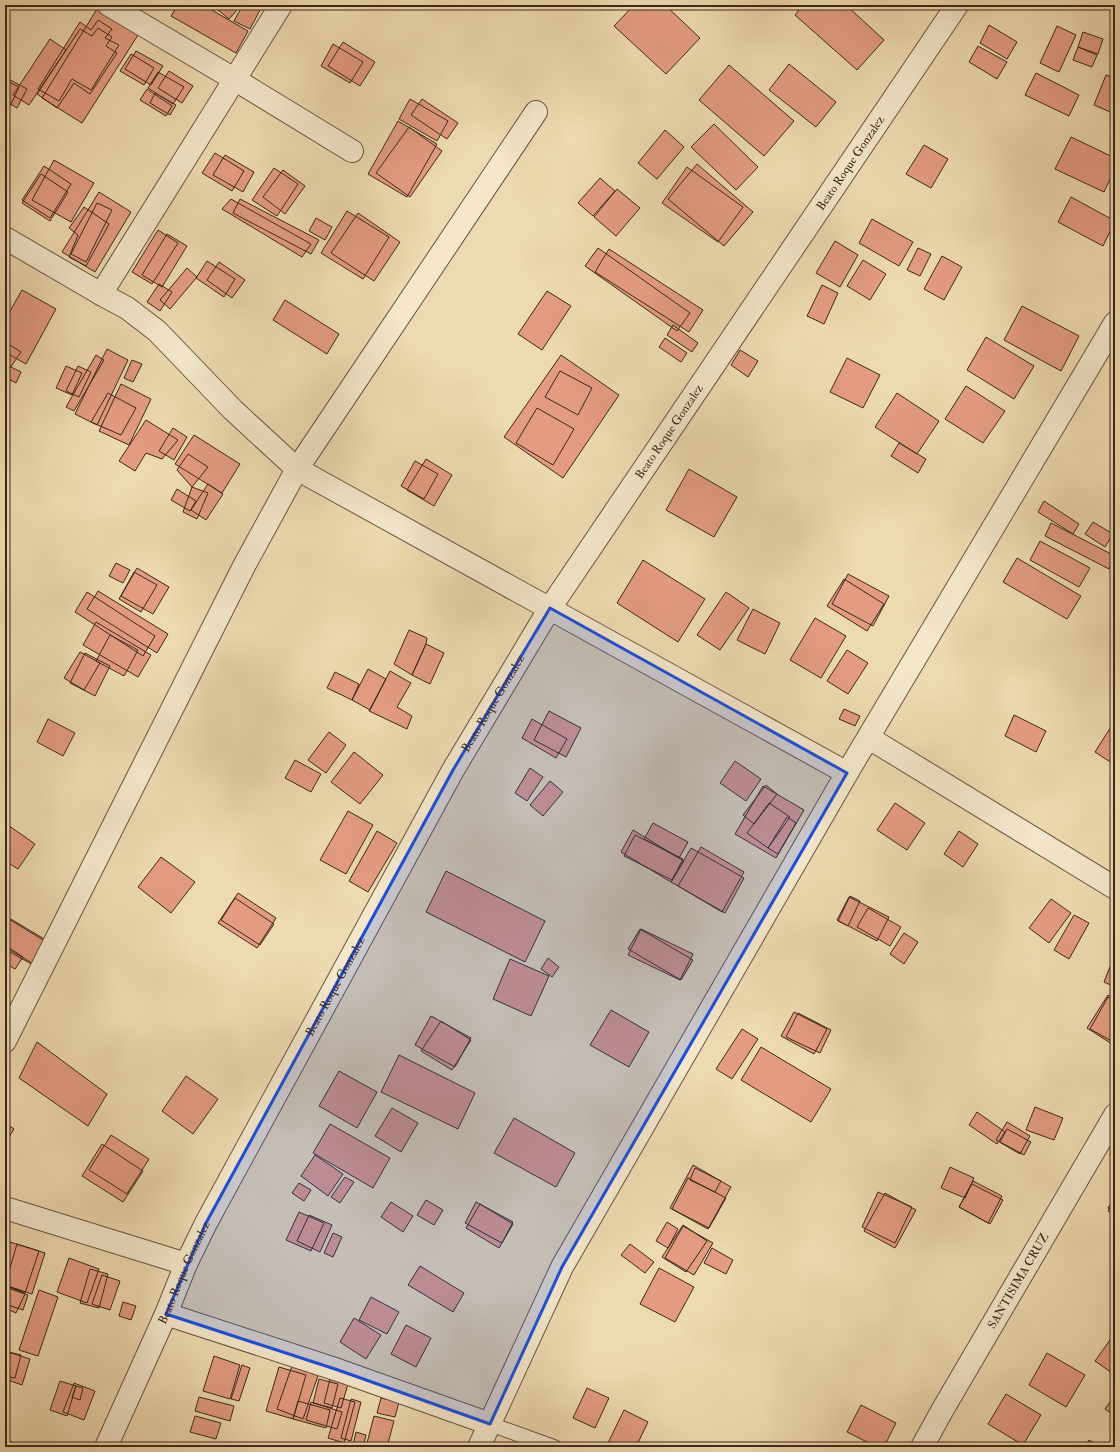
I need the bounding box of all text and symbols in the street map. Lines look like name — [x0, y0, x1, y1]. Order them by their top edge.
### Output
street label: Beato Roque Gonzalez — [813, 113, 888, 213]
street label: Beato Roque Gonzalez — [632, 382, 707, 482]
street label: Beato Roque Gonzalez — [458, 652, 528, 755]
street label: Beato Roque Gonzalez — [302, 934, 369, 1039]
street label: Beato Roque Gonzalez — [155, 1219, 214, 1327]
street label: SANTISIMA CRUZ — [985, 1230, 1052, 1332]

